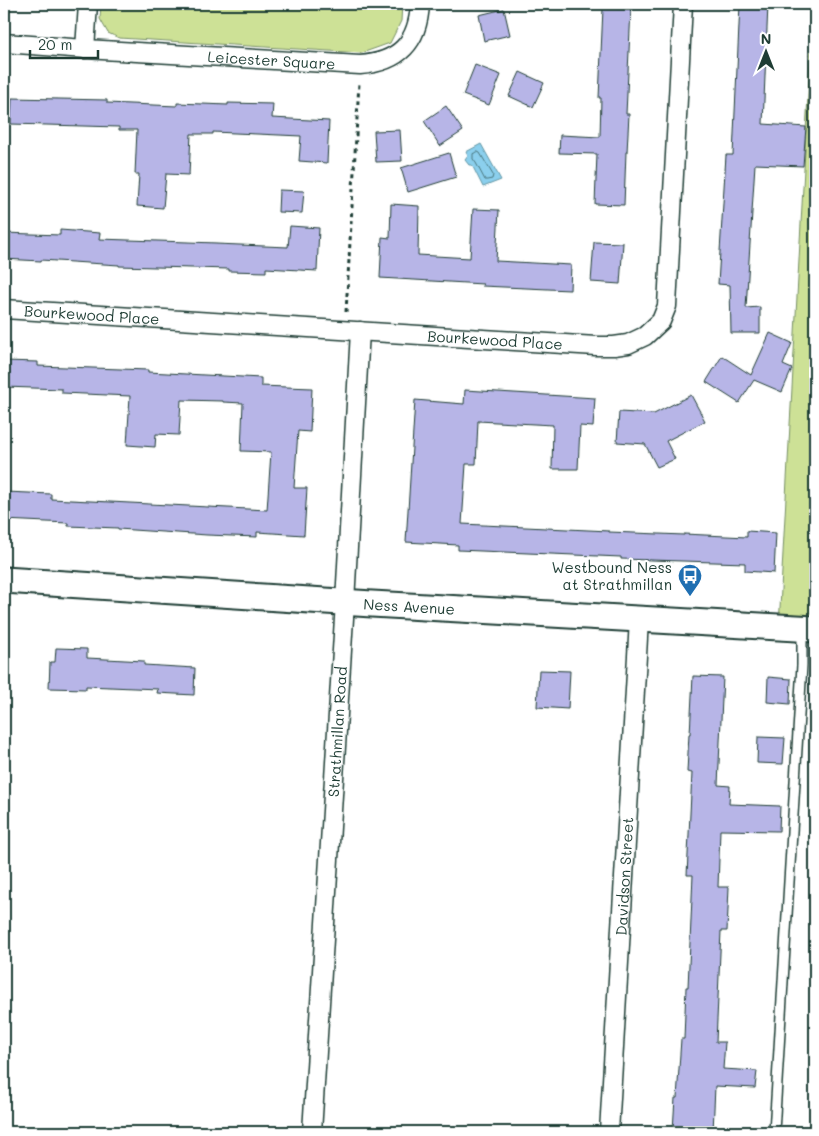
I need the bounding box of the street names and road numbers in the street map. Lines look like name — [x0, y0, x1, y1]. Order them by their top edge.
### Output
street label: Leicester Square — [207, 46, 336, 74]
street label: Bourkewood Place — [24, 300, 160, 329]
street label: Bourkewood Place — [427, 325, 563, 354]
street label: Ness Avenue — [363, 593, 456, 619]
street label: Strathmillan Road — [323, 666, 351, 798]
street label: Davidson Street — [611, 817, 638, 936]

